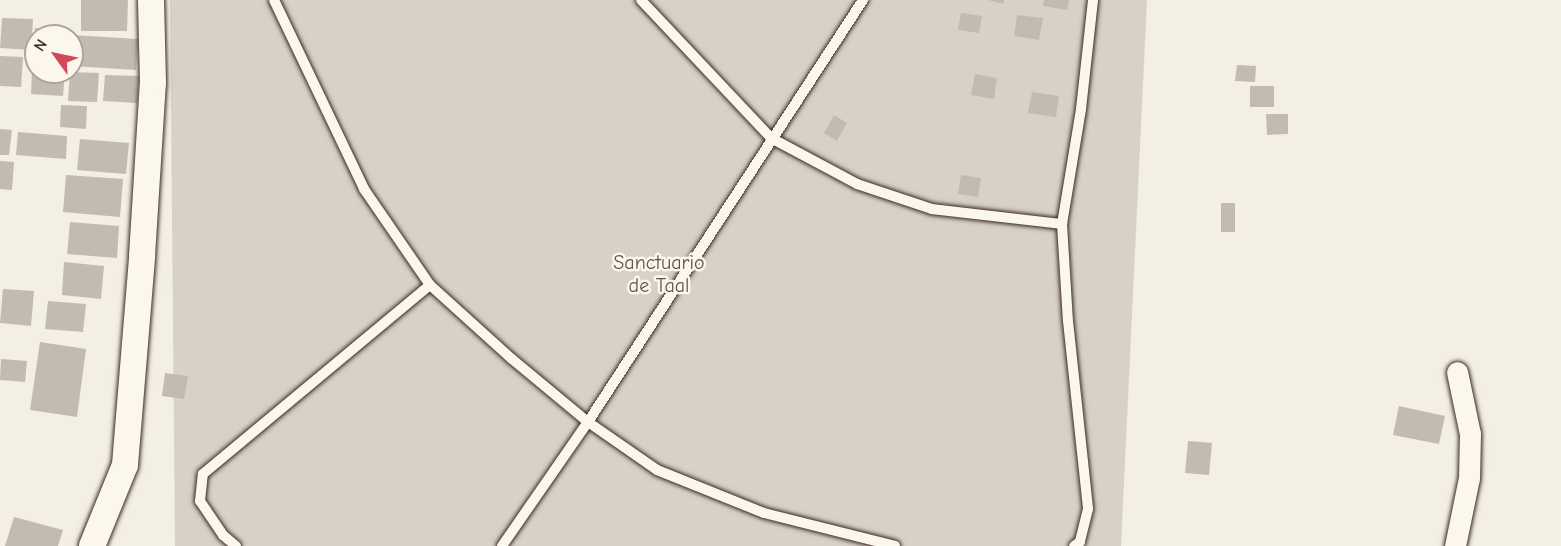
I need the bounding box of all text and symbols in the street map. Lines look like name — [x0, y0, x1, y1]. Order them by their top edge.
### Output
north arrow — [24, 24, 84, 84]
text: N — [30, 36, 51, 55]
park label: Sanctuario de Taal — [613, 250, 705, 297]

